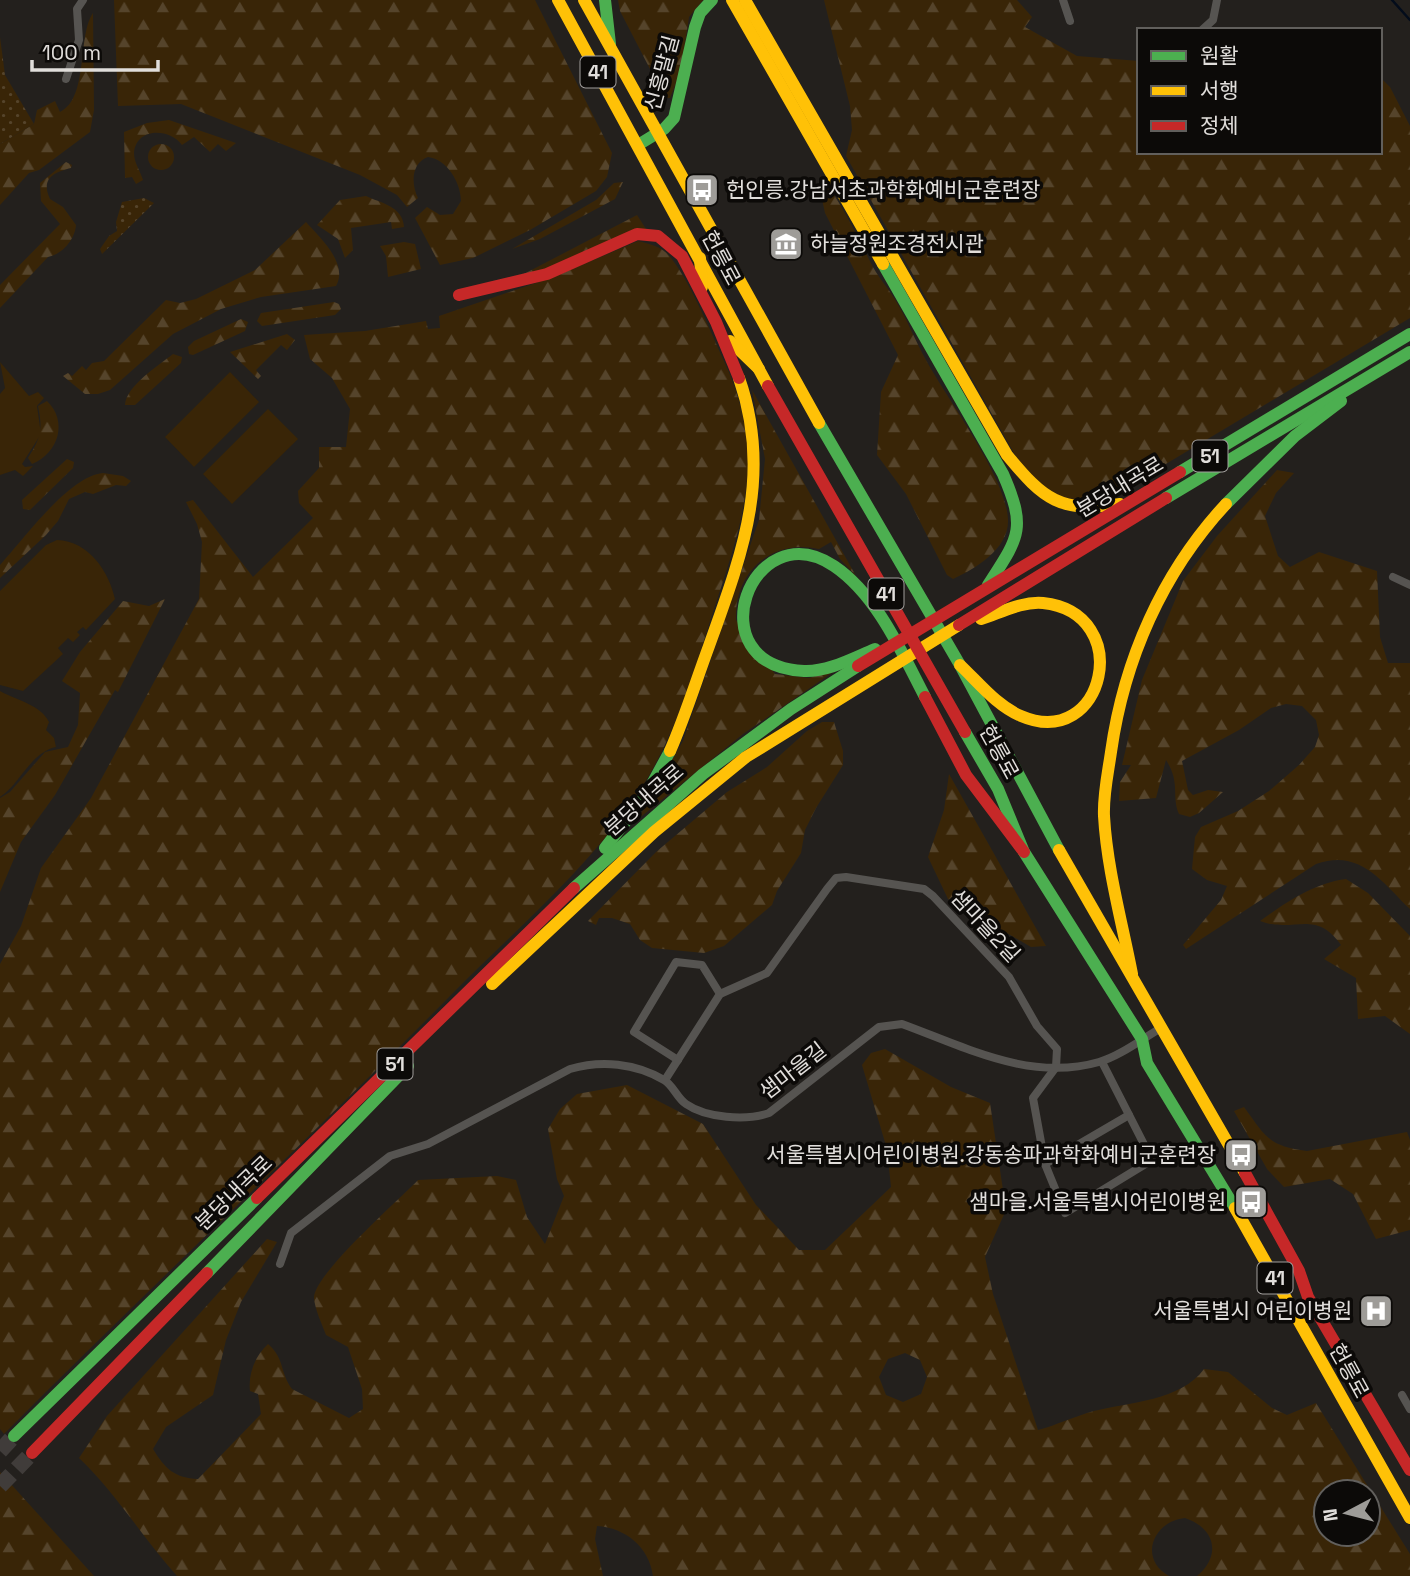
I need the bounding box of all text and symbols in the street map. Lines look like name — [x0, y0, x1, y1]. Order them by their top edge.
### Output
scale bar — [32, 28, 158, 72]
legend — [1137, 28, 1382, 154]
street label: 신흥말길 — [638, 32, 685, 114]
text: 100 m — [42, 39, 101, 66]
text: 원활 — [1200, 42, 1239, 69]
road number: 41 — [580, 57, 616, 88]
text: 서행 — [1200, 77, 1239, 104]
text: 정체 — [1200, 112, 1239, 139]
bus stop icon: 헌인릉.강남서초과학화예비군훈련장 — [683, 171, 721, 209]
place label: 헌인릉.강남서초과학화예비군훈련장 — [726, 176, 1040, 203]
museum icon: 하늘정원조경전시관 — [767, 225, 805, 263]
street label: 헌릉로 — [696, 226, 747, 290]
place label: 하늘정원조경전시관 — [810, 230, 984, 257]
road number: 51 — [1192, 440, 1228, 471]
street label: 분당내곡로 — [1071, 450, 1168, 523]
road number: 41 — [868, 579, 903, 610]
street label: 헌릉로 — [974, 720, 1025, 784]
street label: 분당내곡로 — [598, 758, 689, 842]
street label: 샘마을2길 — [945, 884, 1026, 968]
street label: 샘마을길 — [754, 1036, 831, 1105]
road number: 51 — [378, 1048, 412, 1080]
bus stop icon: 서울특별시어린이병원.강동송파과학화예비군훈련장 — [1222, 1136, 1260, 1174]
place label: 서울특별시어린이병원.강동송파과학화예비군훈련장 — [766, 1141, 1216, 1168]
street label: 분당내곡로 — [190, 1149, 278, 1236]
bus stop icon: 샘마을.서울특별시어린이병원 — [1232, 1183, 1270, 1221]
place label: 샘마을.서울특별시어린이병원 — [970, 1188, 1226, 1215]
road number: 41 — [1258, 1262, 1292, 1294]
hospital icon: 서울특별시 어린이병원 — [1357, 1292, 1395, 1330]
place label: 서울특별시 어린이병원 — [1153, 1297, 1352, 1324]
street label: 헌릉로 — [1324, 1339, 1375, 1403]
north arrow — [1312, 1478, 1382, 1548]
text: N — [1317, 1507, 1344, 1523]

